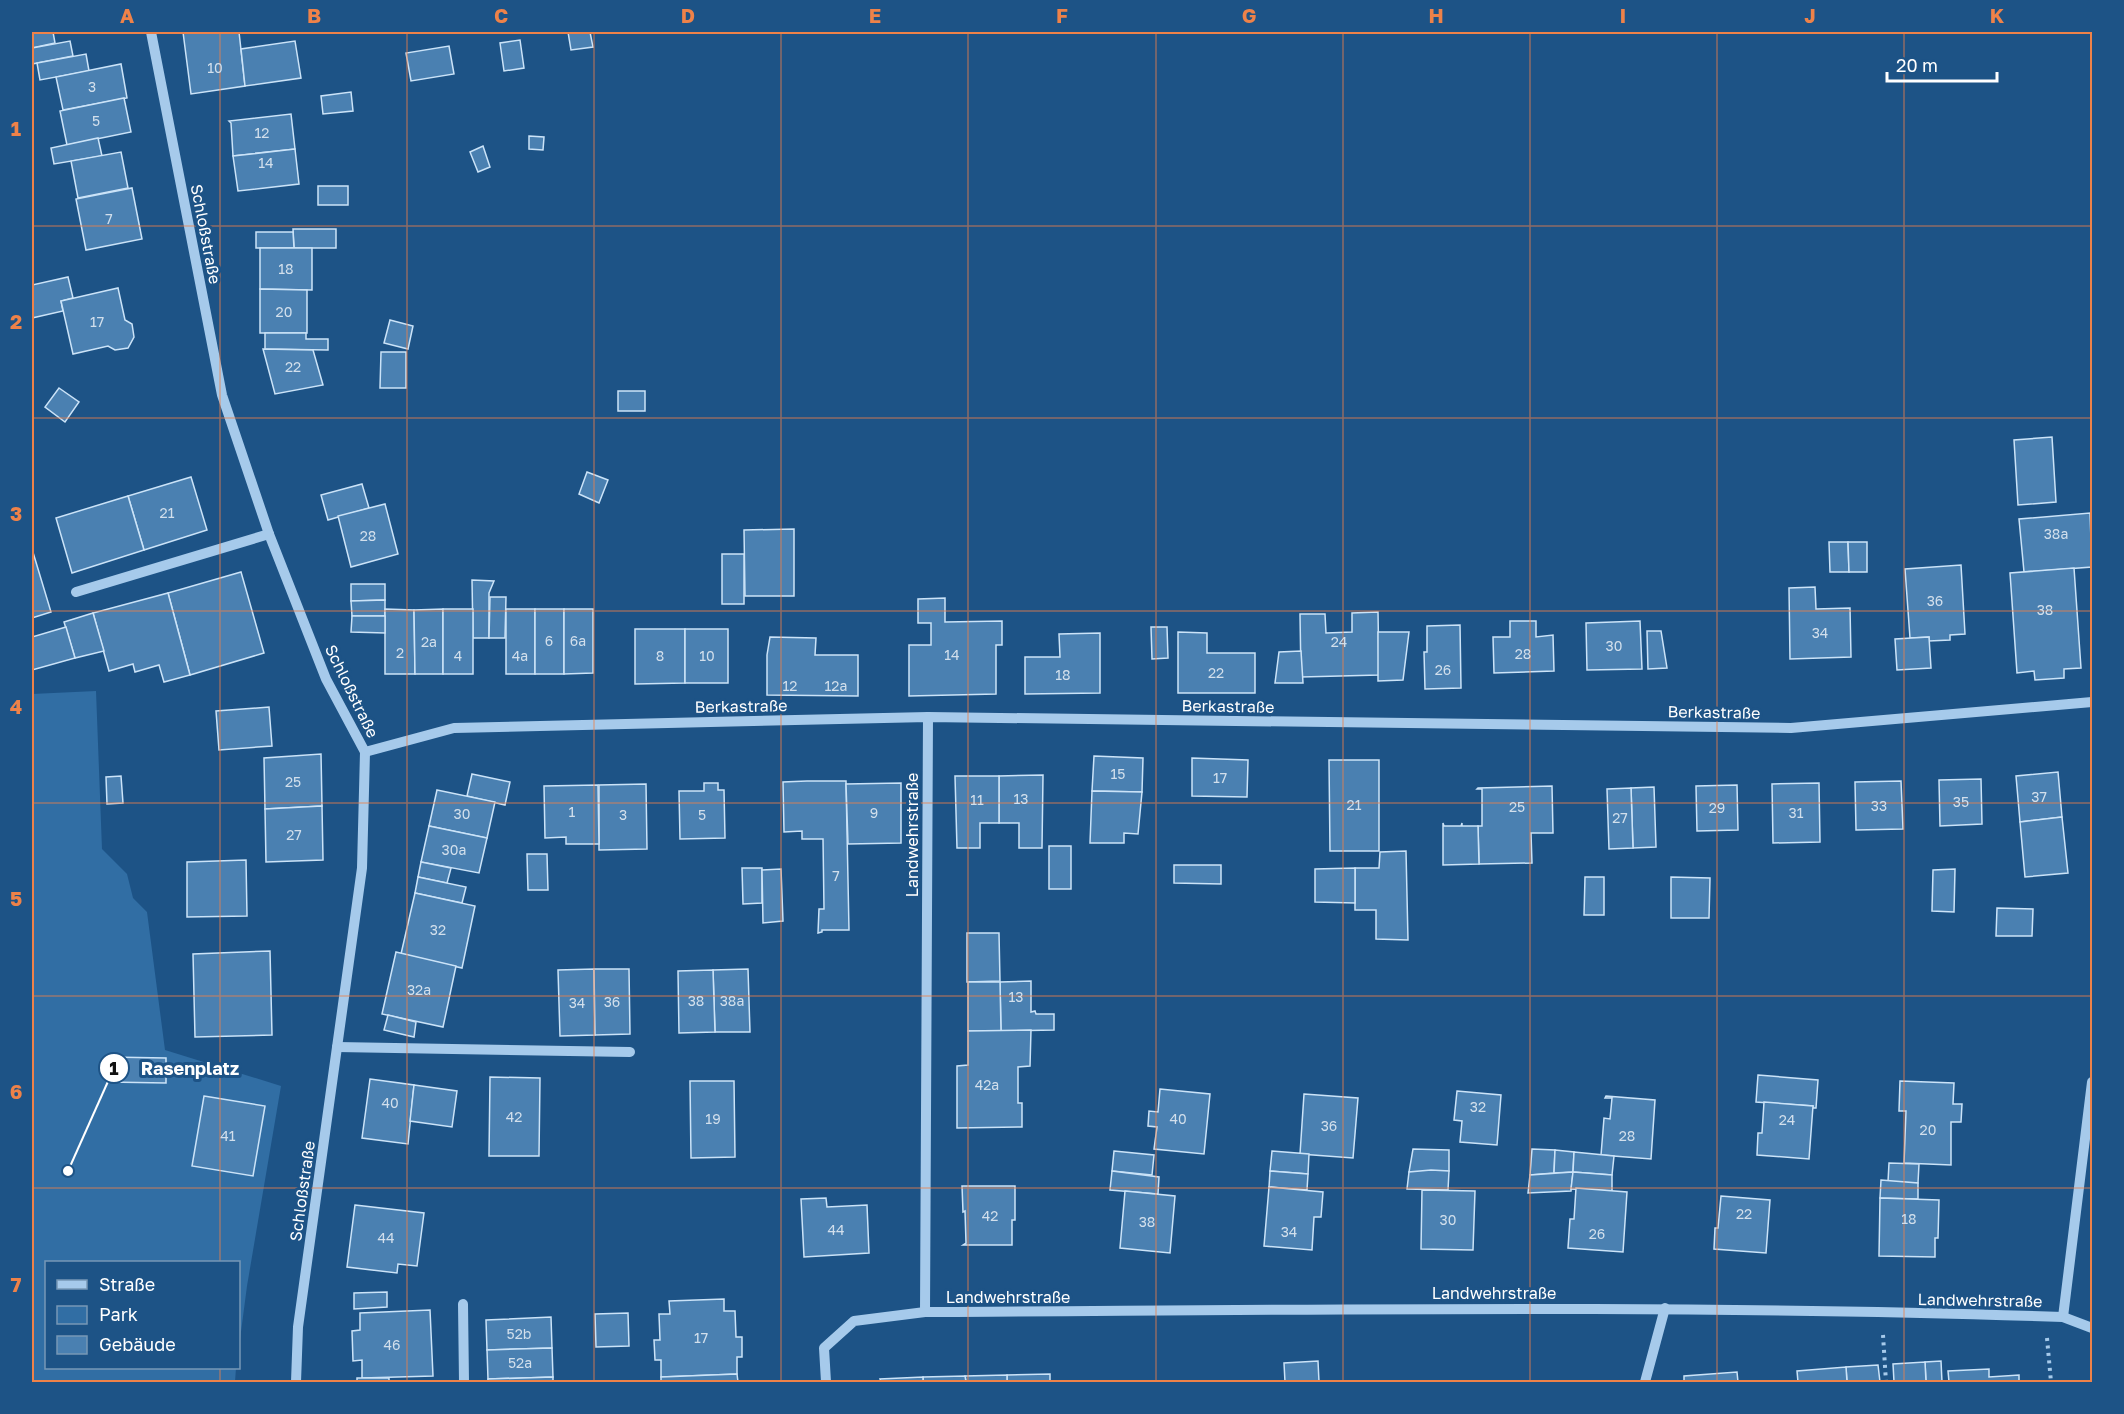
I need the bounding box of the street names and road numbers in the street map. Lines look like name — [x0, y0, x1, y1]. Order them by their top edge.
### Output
street label: Schloßstraße — [187, 182, 225, 286]
street label: Schloßstraße — [321, 641, 383, 741]
street label: Berkastraße — [694, 695, 788, 717]
street label: Berkastraße — [1181, 695, 1275, 717]
street label: Berkastraße — [1667, 701, 1761, 723]
street label: Landwehrstraße — [902, 773, 922, 897]
street label: Schloßstraße — [285, 1139, 319, 1243]
street label: Landwehrstraße — [1432, 1283, 1556, 1303]
street label: Landwehrstraße — [946, 1287, 1070, 1307]
street label: Landwehrstraße — [1917, 1289, 2043, 1311]

